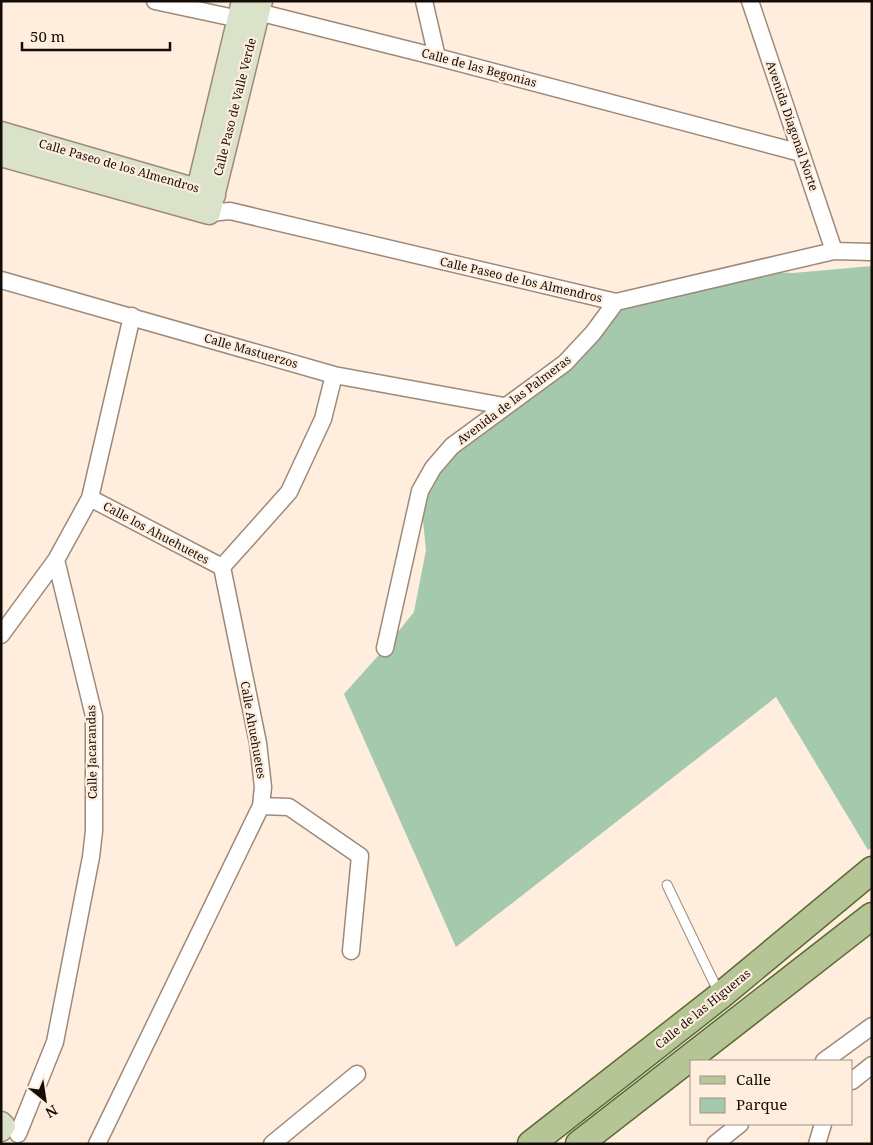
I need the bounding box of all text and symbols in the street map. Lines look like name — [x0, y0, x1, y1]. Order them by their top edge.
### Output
scale bar — [22, 20, 170, 52]
text: 50 m — [30, 26, 65, 46]
street label: Calle Paso de Valle Verde — [209, 36, 260, 178]
street label: Calle de las Begonias — [420, 44, 539, 91]
street label: Avenida Diagonal Norte — [762, 59, 823, 193]
street label: Calle Paseo de los Almendros — [37, 134, 201, 197]
street label: Calle Paseo de los Almendros — [438, 253, 604, 306]
street label: Calle Mastuerzos — [202, 329, 300, 372]
street label: Avenida de las Palmeras — [453, 351, 574, 448]
street label: Calle los Ahuehuetes — [100, 497, 212, 568]
street label: Calle Ahuehuetes — [237, 680, 270, 780]
street label: Calle Jacarandas — [82, 705, 101, 799]
street label: Calle de las Higueras — [651, 965, 754, 1052]
legend — [690, 1060, 853, 1125]
text: Calle — [736, 1069, 771, 1089]
north arrow — [20, 1075, 70, 1125]
text: Parque — [736, 1094, 787, 1114]
text: N — [42, 1101, 61, 1123]

